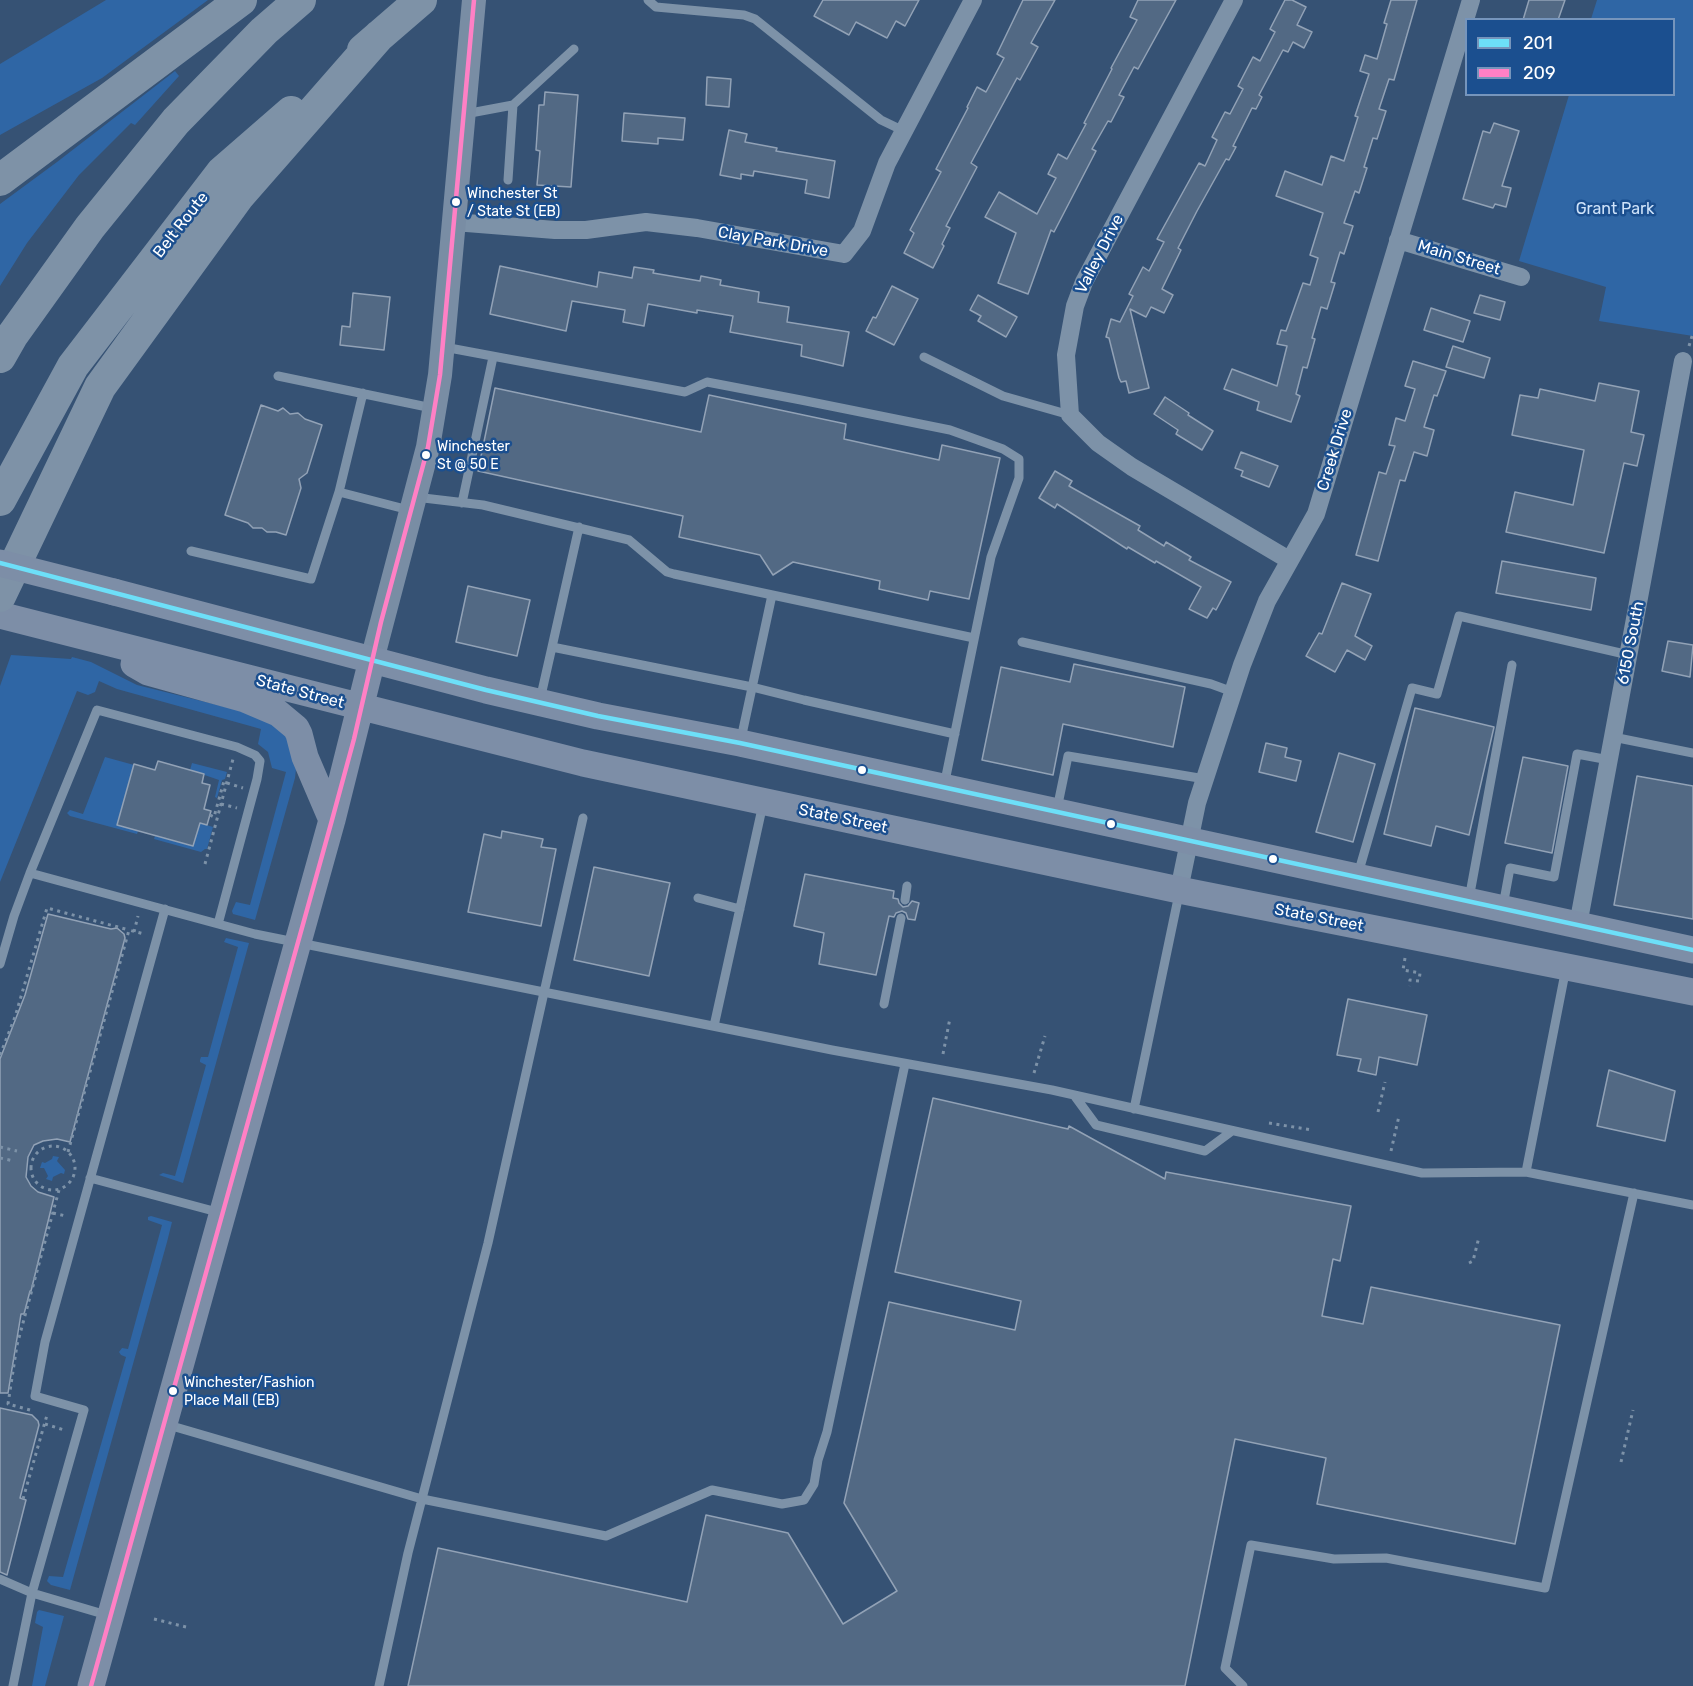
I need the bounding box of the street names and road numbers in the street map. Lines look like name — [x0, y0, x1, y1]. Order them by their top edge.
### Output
street label: Belt Route — [149, 188, 213, 262]
street label: Valley Drive — [1072, 211, 1128, 297]
street label: Clay Park Drive — [716, 223, 830, 261]
street label: Main Street — [1415, 236, 1503, 280]
street label: Creek Drive — [1313, 406, 1357, 494]
street label: 6150 South — [1614, 600, 1648, 686]
street label: State Street — [254, 671, 346, 713]
street label: State Street — [797, 800, 889, 838]
street label: State Street — [1273, 900, 1365, 936]

